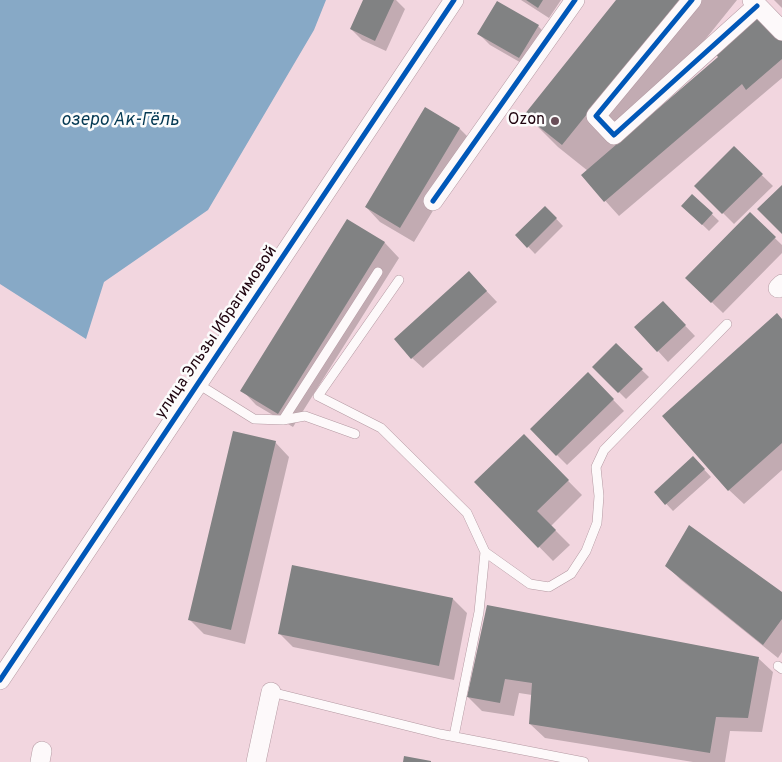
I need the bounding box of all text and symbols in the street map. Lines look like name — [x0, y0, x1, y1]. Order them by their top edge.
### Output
water label: озеро Ак-Гёль — [61, 110, 179, 132]
place label: Ozon — [508, 111, 545, 131]
marker: Ozon — [549, 115, 561, 127]
street label: улица Эльзы Ибрагимовой — [152, 243, 282, 423]

